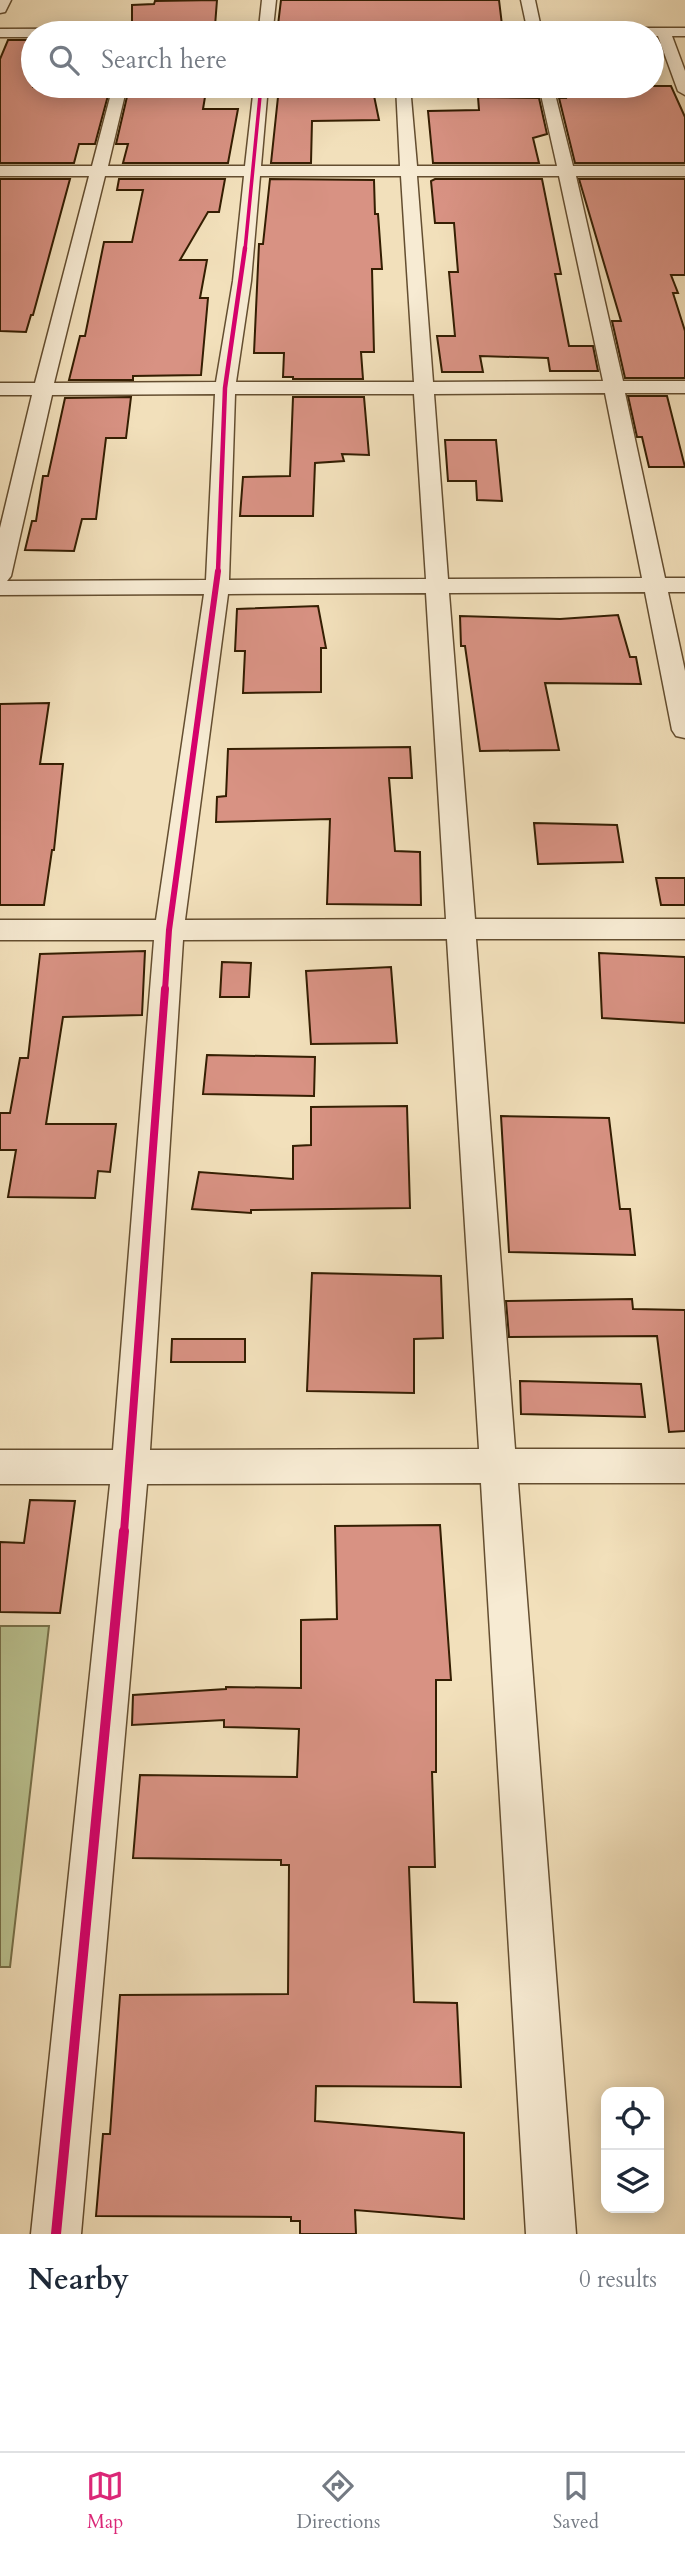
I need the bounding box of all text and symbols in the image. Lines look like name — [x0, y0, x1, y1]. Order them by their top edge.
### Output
search box — [21, 21, 664, 98]
icon: search — [45, 41, 83, 79]
text: Search here — [101, 42, 227, 77]
map controls — [601, 2087, 664, 2213]
button: locate — [601, 2087, 664, 2150]
button: layers — [601, 2150, 664, 2213]
text: Nearby — [28, 2259, 129, 2300]
text: 0 results — [579, 2264, 657, 2295]
tab: Map — [86, 2467, 124, 2535]
tab: Directions — [297, 2467, 380, 2535]
tab: Saved — [553, 2467, 599, 2535]

